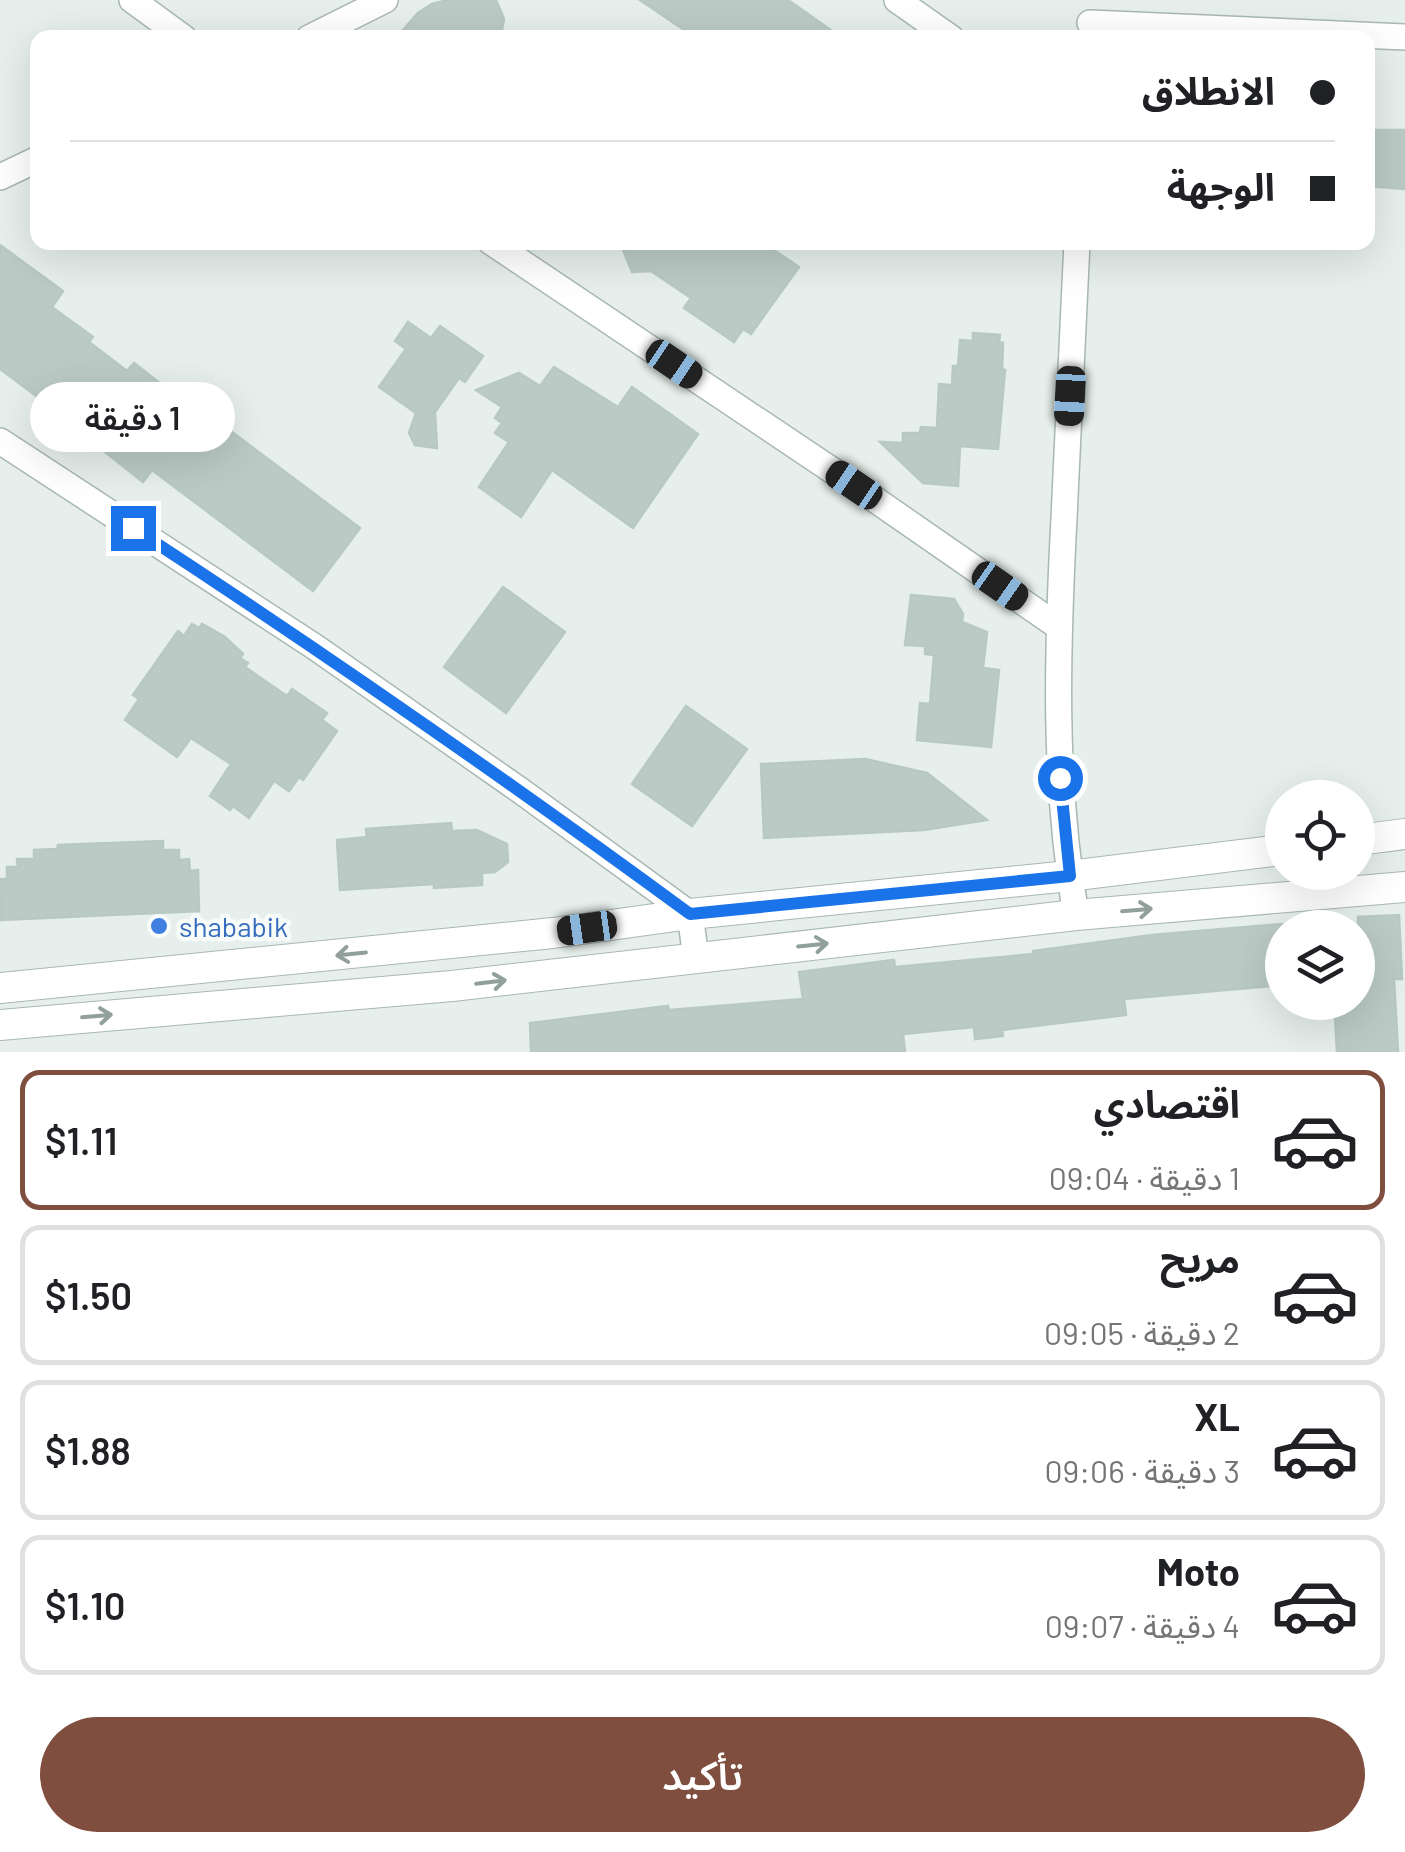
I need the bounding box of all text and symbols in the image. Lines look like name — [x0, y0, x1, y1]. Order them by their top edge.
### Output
text: الانطلاق — [1142, 67, 1275, 113]
text: الوجهة — [1167, 163, 1275, 209]
car — [641, 335, 707, 393]
car — [1053, 365, 1087, 427]
callout: 1 دقيقة — [31, 383, 236, 453]
text: 1 دقيقة — [85, 398, 180, 436]
car — [821, 456, 887, 514]
route end — [111, 506, 156, 551]
car — [967, 557, 1033, 615]
route start — [1038, 756, 1083, 801]
map controls — [1265, 780, 1375, 1020]
button: locate — [1265, 780, 1375, 890]
one-way arrow — [1120, 901, 1152, 920]
place label: shababik — [179, 909, 288, 943]
car — [555, 909, 619, 947]
button: layers — [1265, 910, 1375, 1020]
marker: shababik — [148, 915, 170, 937]
one-way arrow — [797, 935, 829, 954]
one-way arrow — [335, 945, 367, 964]
one-way arrow — [474, 972, 506, 991]
one-way arrow — [81, 1007, 113, 1026]
text: اقتصادي — [1094, 1080, 1240, 1126]
icon: car — [1270, 1095, 1360, 1185]
text: $1.11 — [45, 1117, 117, 1163]
text: 1 دقيقة · 09:04 — [1049, 1158, 1240, 1196]
text: مريح — [1160, 1235, 1240, 1281]
icon: car — [1270, 1250, 1360, 1340]
text: $1.50 — [45, 1272, 132, 1318]
text: 2 دقيقة · 09:05 — [1044, 1313, 1240, 1351]
text: XL — [1194, 1393, 1240, 1439]
icon: car — [1270, 1405, 1360, 1495]
text: $1.88 — [45, 1427, 131, 1473]
text: 3 دقيقة · 09:06 — [1045, 1451, 1240, 1489]
text: Moto — [1157, 1548, 1240, 1594]
icon: car — [1270, 1560, 1360, 1650]
text: $1.10 — [45, 1582, 125, 1628]
text: 4 دقيقة · 09:07 — [1045, 1606, 1240, 1644]
button: تأكيد — [40, 1717, 1365, 1832]

